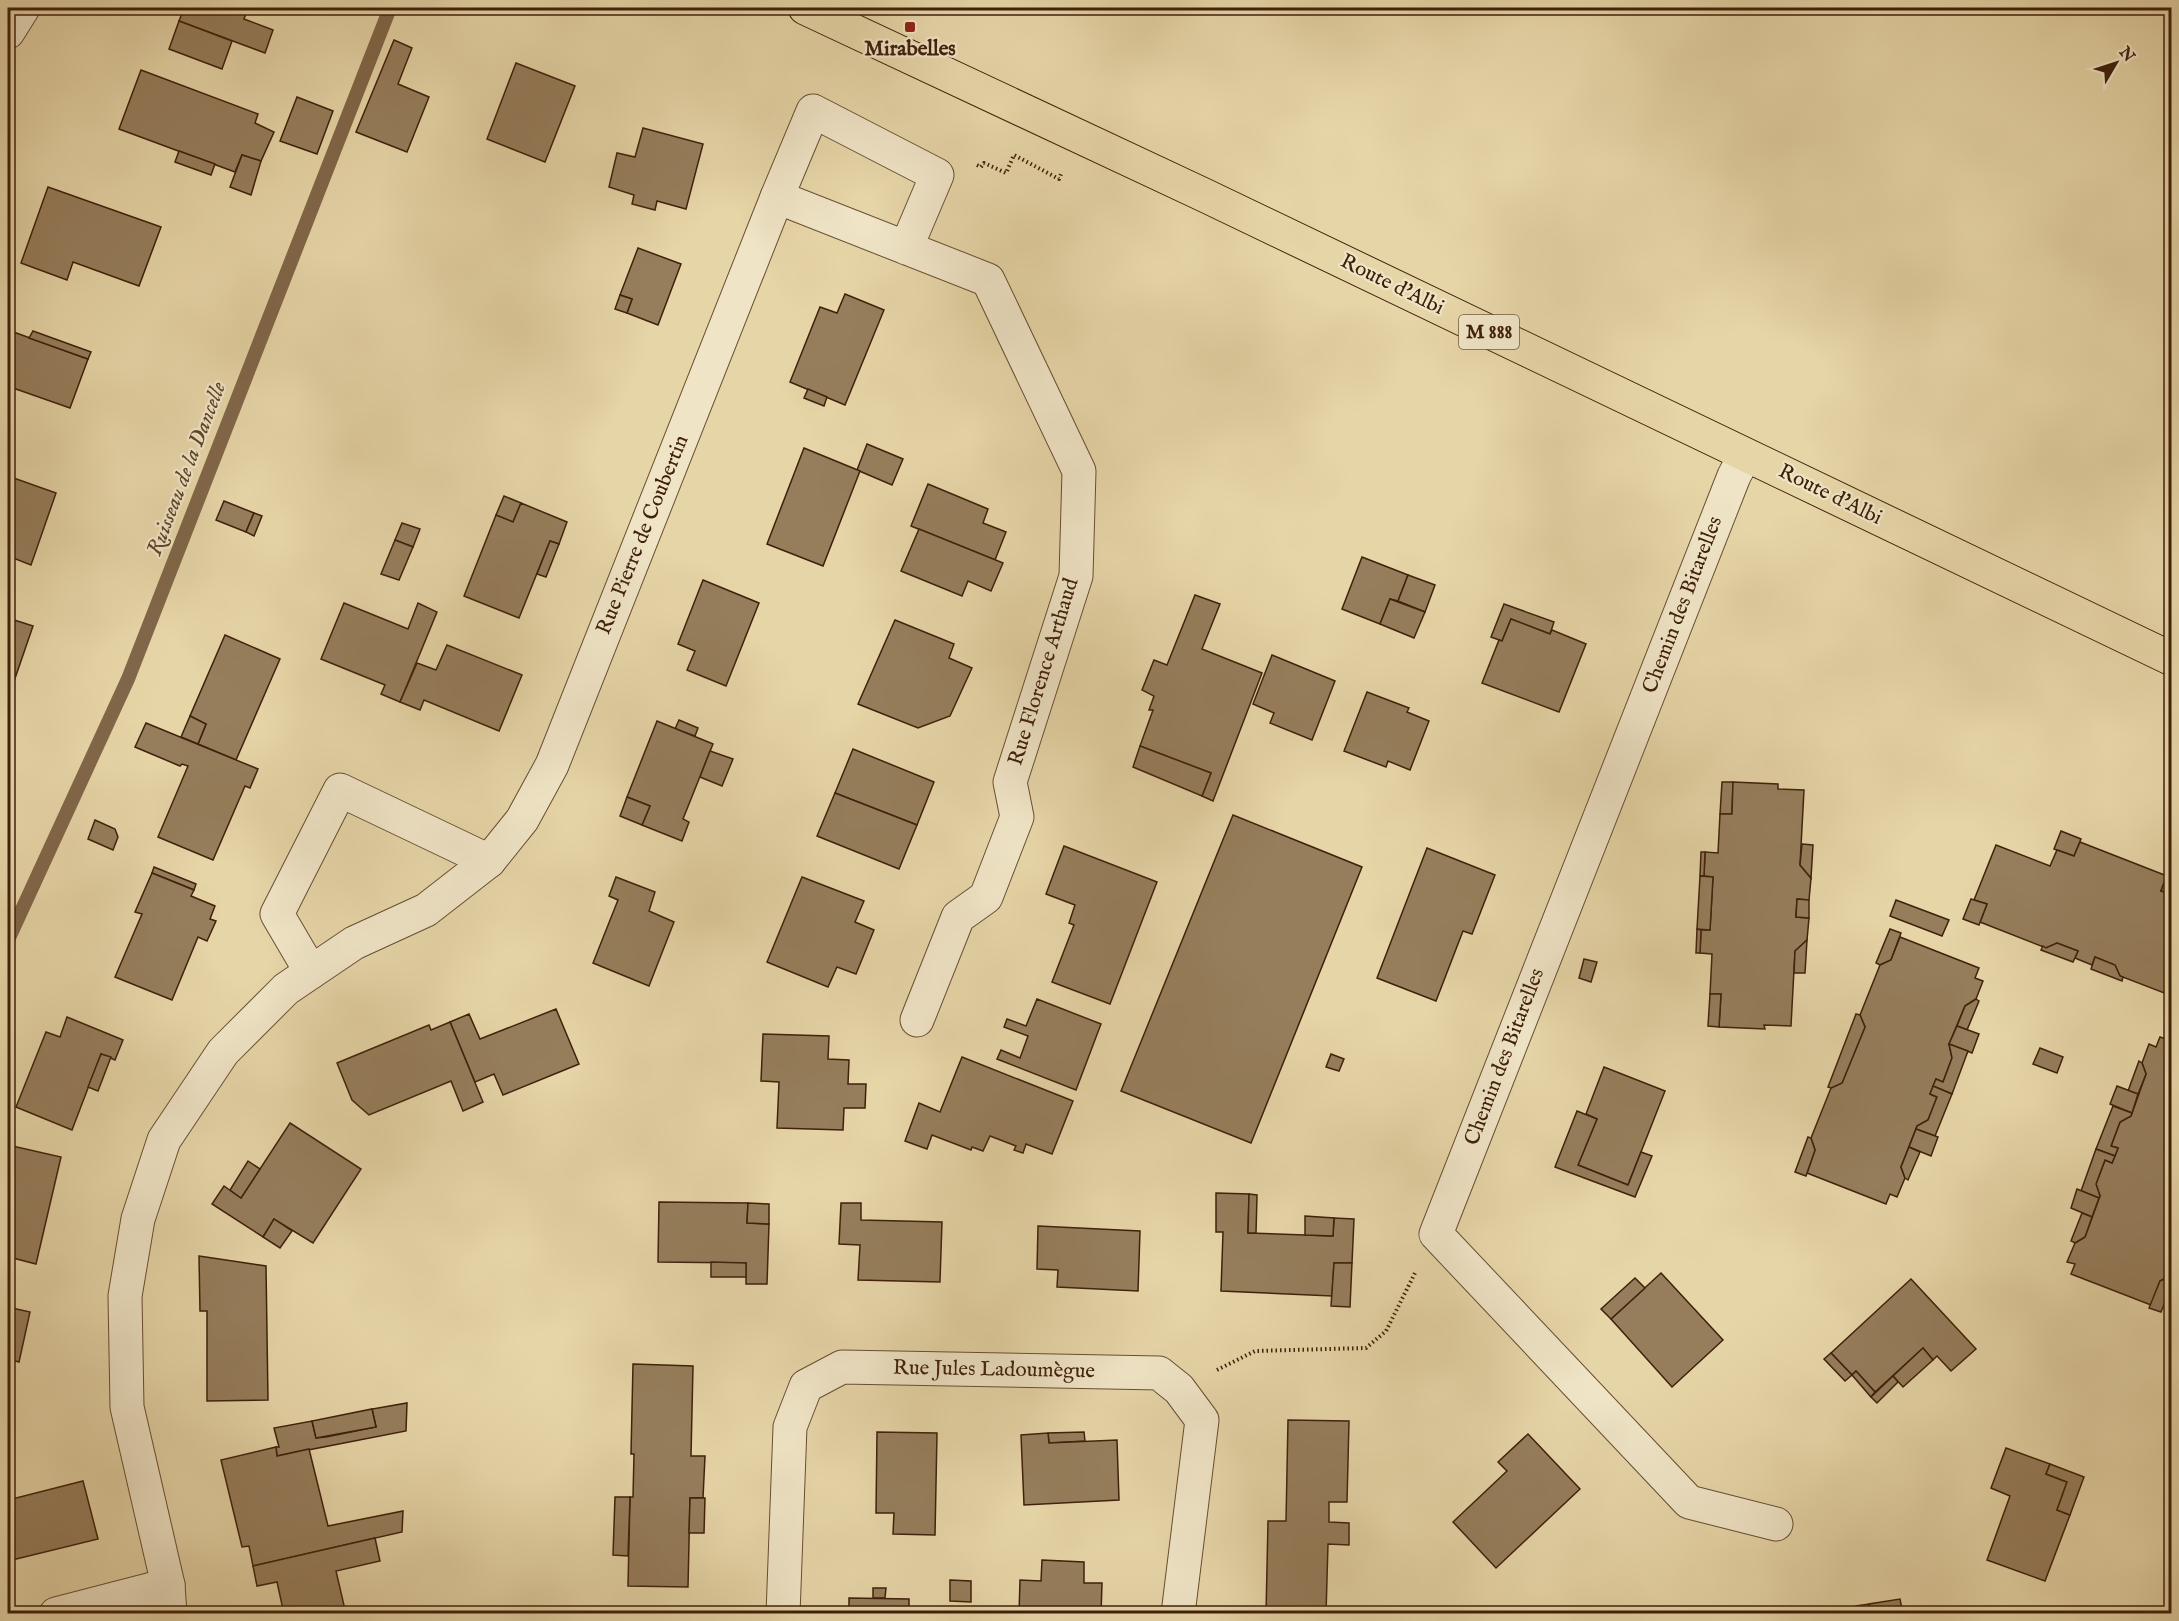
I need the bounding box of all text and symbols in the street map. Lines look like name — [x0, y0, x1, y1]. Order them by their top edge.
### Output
marker: Mirabelles — [903, 20, 917, 34]
north arrow — [2086, 33, 2146, 93]
place label: Mirabelles — [864, 36, 956, 63]
text: N — [2113, 42, 2138, 67]
street label: Route d'Albi — [1336, 248, 1448, 322]
road number: M 888 — [1459, 315, 1519, 349]
water label: Ruisseau de la Dancelle — [141, 377, 233, 560]
street label: Rue Pierre de Coubertin — [591, 431, 695, 639]
street label: Route d'Albi — [1774, 458, 1886, 532]
street label: Chemin des Bitarelles — [1637, 513, 1729, 697]
street label: Rue Florence Arthaud — [1003, 574, 1086, 769]
street label: Chemin des Bitarelles — [1459, 965, 1551, 1149]
street label: Rue Jules Ladoumègue — [893, 1355, 1096, 1385]

